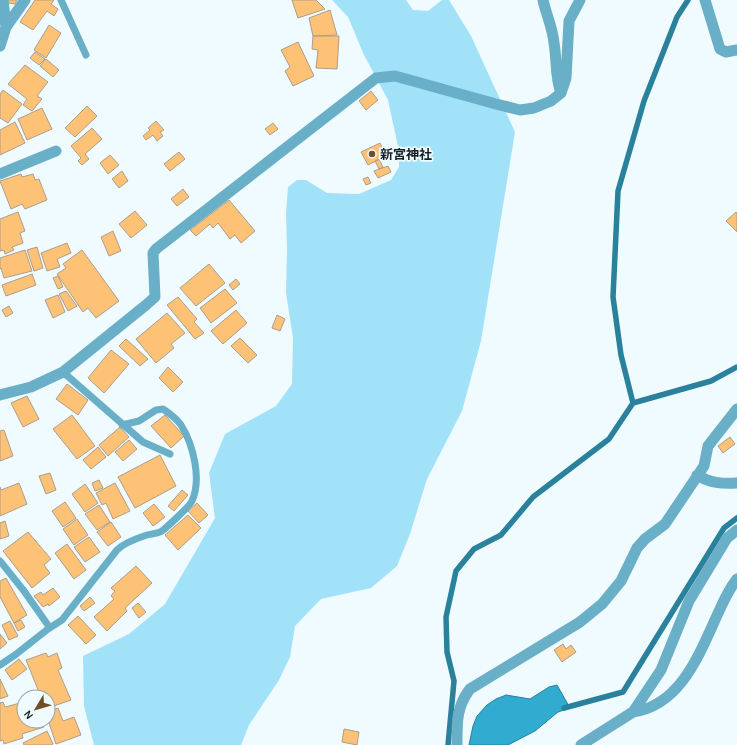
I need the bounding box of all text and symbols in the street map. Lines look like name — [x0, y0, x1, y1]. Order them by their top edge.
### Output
place label: 新宮神社 — [380, 147, 432, 162]
marker: 新宮神社 — [367, 149, 377, 159]
north arrow — [16, 689, 56, 729]
text: N — [21, 708, 36, 722]

